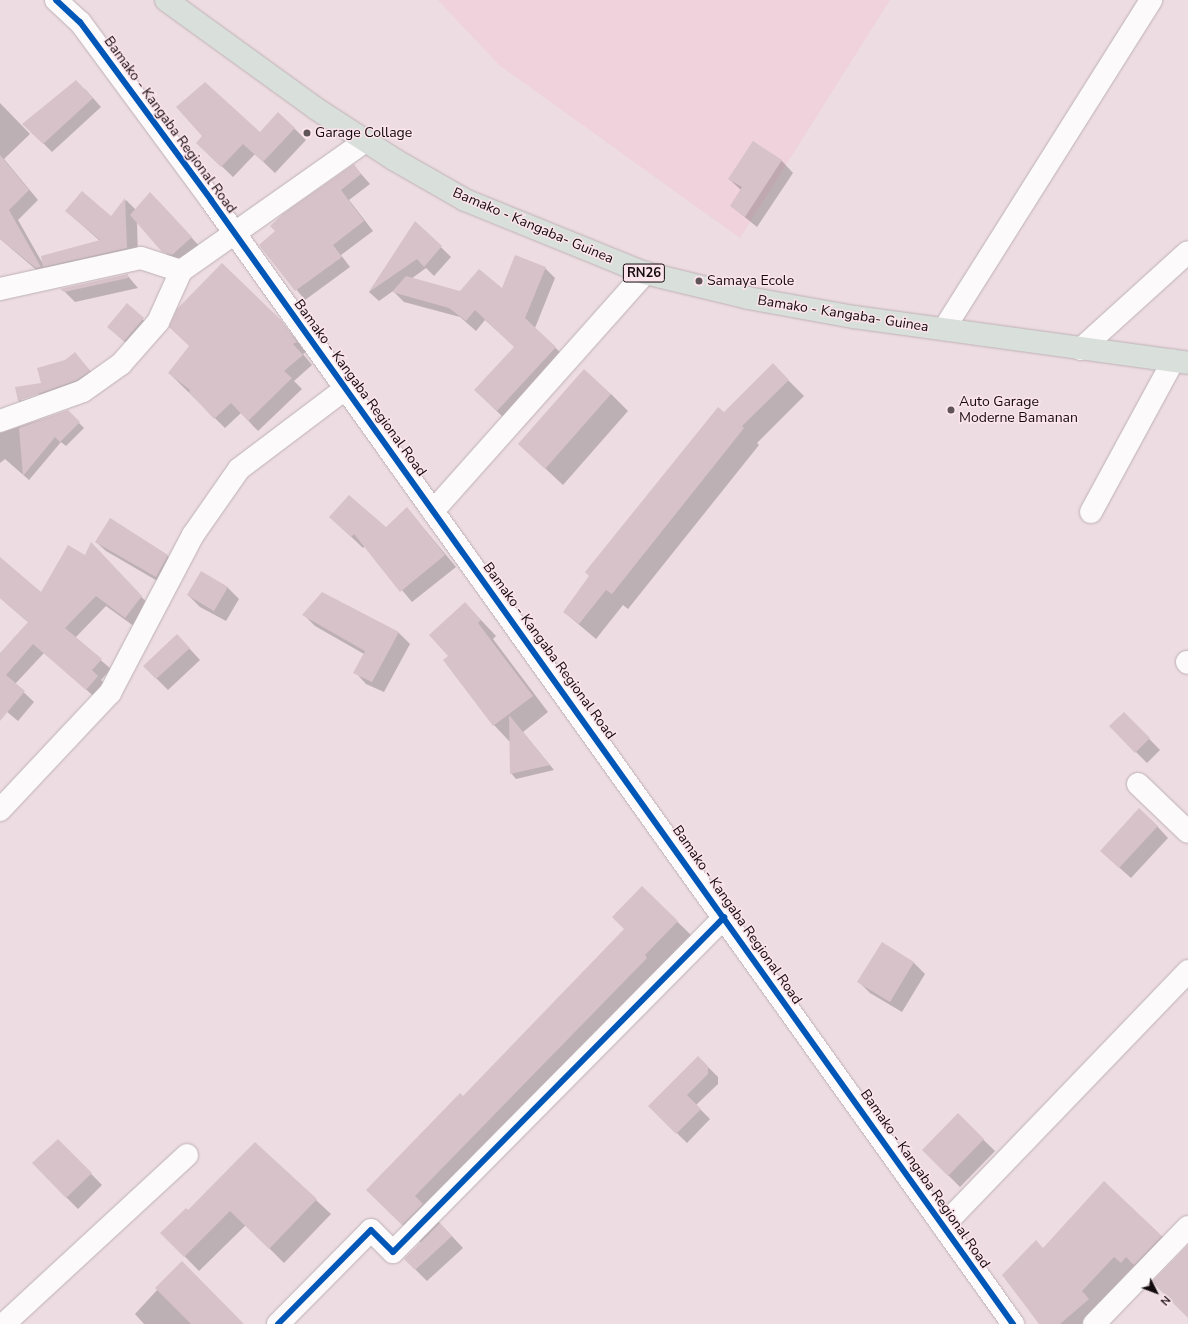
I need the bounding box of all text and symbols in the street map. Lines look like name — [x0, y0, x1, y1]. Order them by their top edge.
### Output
street label: Bamako - Kangaba Regional Road — [100, 33, 240, 217]
place label: Garage Collage — [315, 125, 412, 141]
marker: Garage Collage — [302, 128, 312, 138]
street label: Bamako - Kangaba- Guinea — [450, 184, 616, 268]
road number: RN26 — [622, 262, 666, 284]
place label: Samaya Ecole — [707, 273, 794, 289]
marker: Samaya Ecole — [694, 276, 704, 286]
street label: Bamako - Kangaba- Guinea — [756, 292, 930, 336]
street label: Bamako - Kangaba Regional Road — [290, 296, 430, 480]
place label: Auto Garage Moderne Bamanan — [959, 394, 1078, 426]
marker: Auto Garage Moderne Bamanan — [946, 405, 956, 415]
street label: Bamako - Kangaba Regional Road — [479, 559, 619, 743]
street label: Bamako - Kangaba Regional Road — [669, 822, 805, 1008]
street label: Bamako - Kangaba Regional Road — [857, 1086, 993, 1272]
north arrow — [1136, 1272, 1176, 1312]
text: N — [1157, 1292, 1174, 1308]

